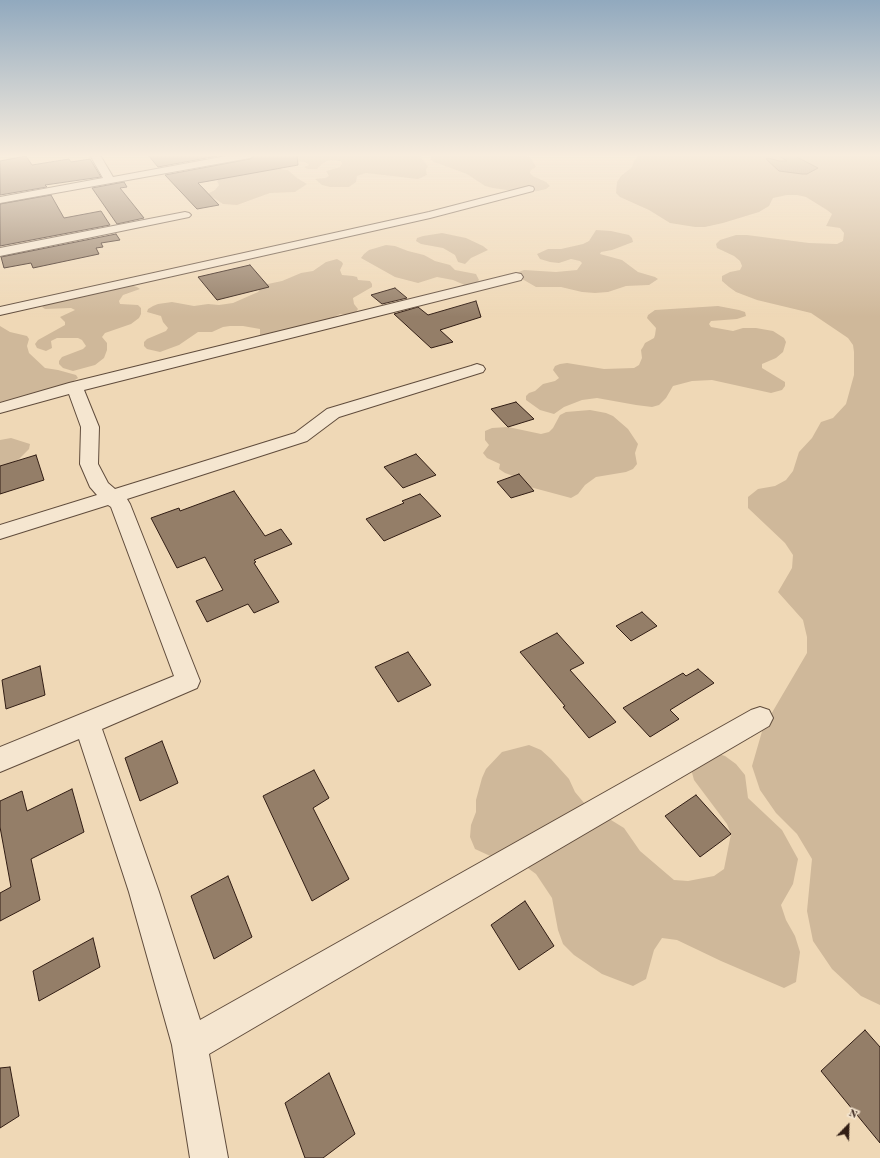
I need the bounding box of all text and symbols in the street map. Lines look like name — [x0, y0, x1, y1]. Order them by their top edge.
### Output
north arrow — [828, 1106, 868, 1146]
text: N — [847, 1108, 859, 1121]

